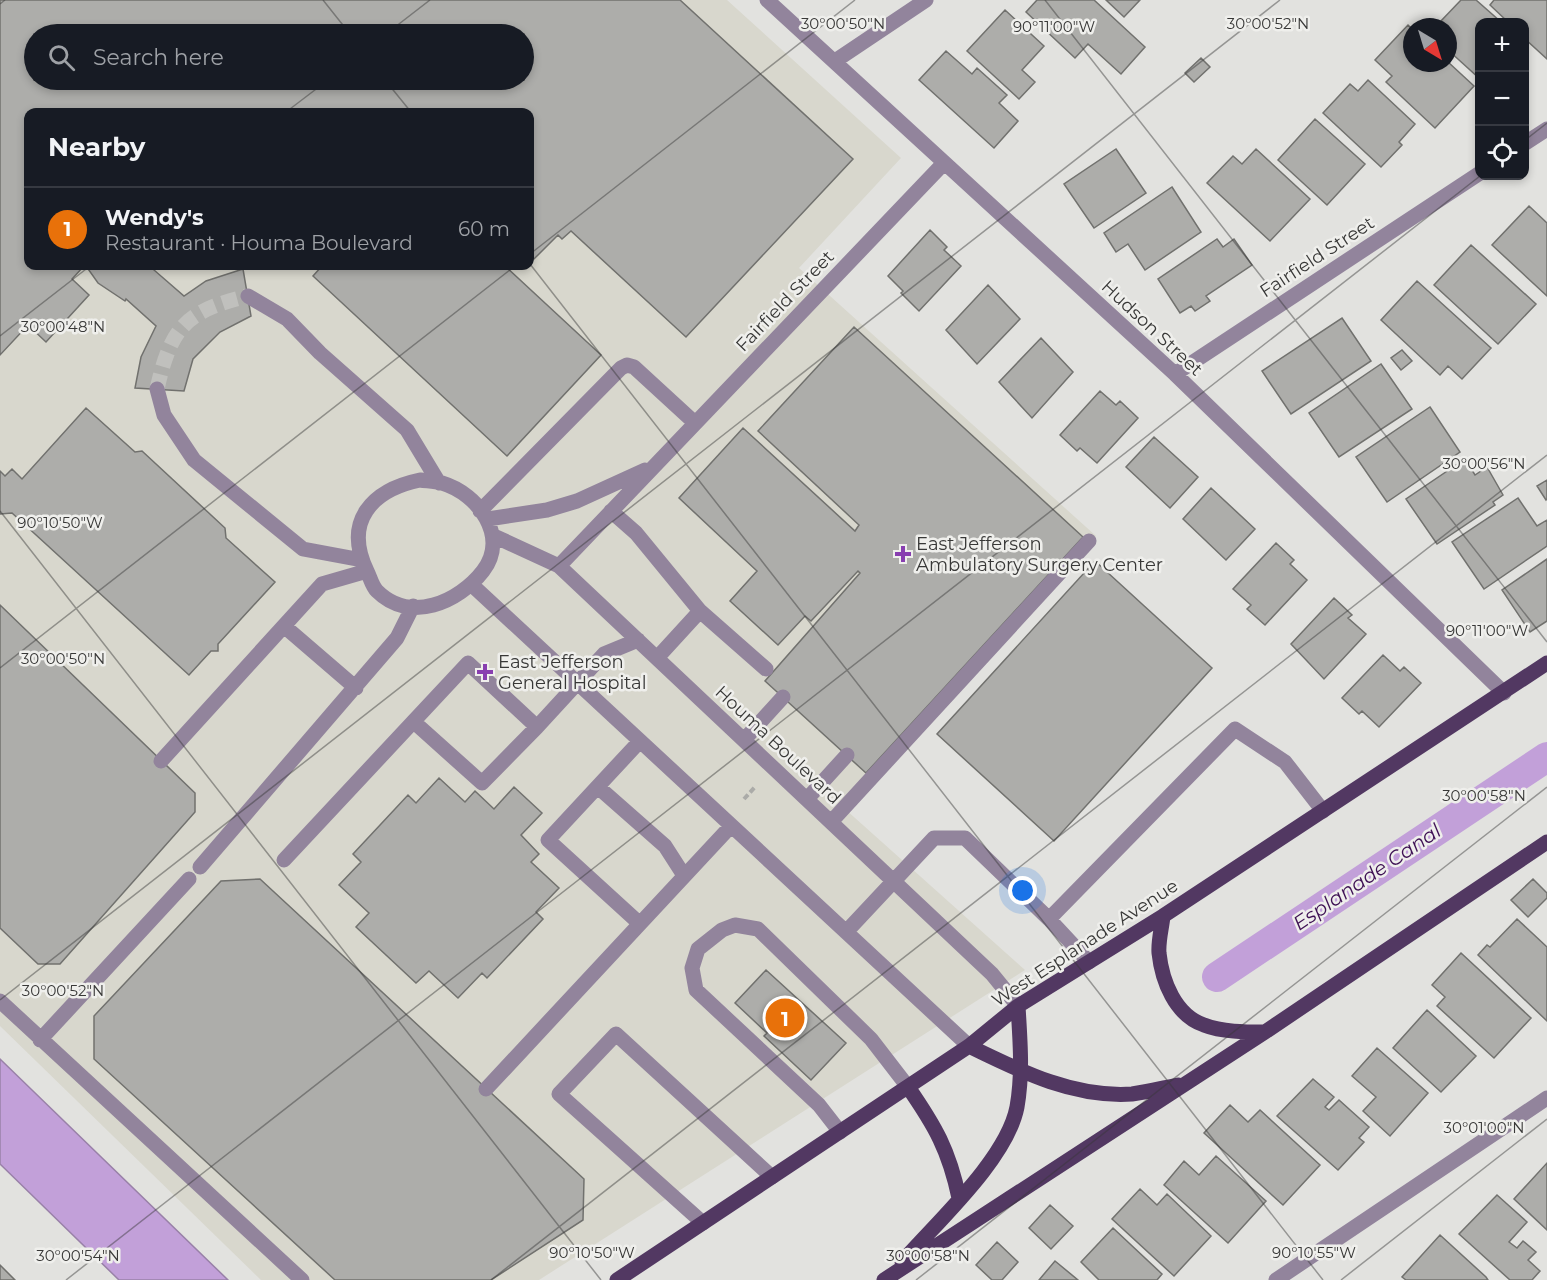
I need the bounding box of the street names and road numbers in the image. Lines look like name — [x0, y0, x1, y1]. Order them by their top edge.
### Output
street label: Fairfield Street — [1256, 212, 1378, 302]
street label: Fairfield Street — [731, 246, 839, 356]
street label: Hudson Street — [1097, 276, 1207, 380]
street label: Houma Boulevard — [710, 681, 846, 809]
street label: West Esplanade Avenue — [988, 874, 1182, 1011]

